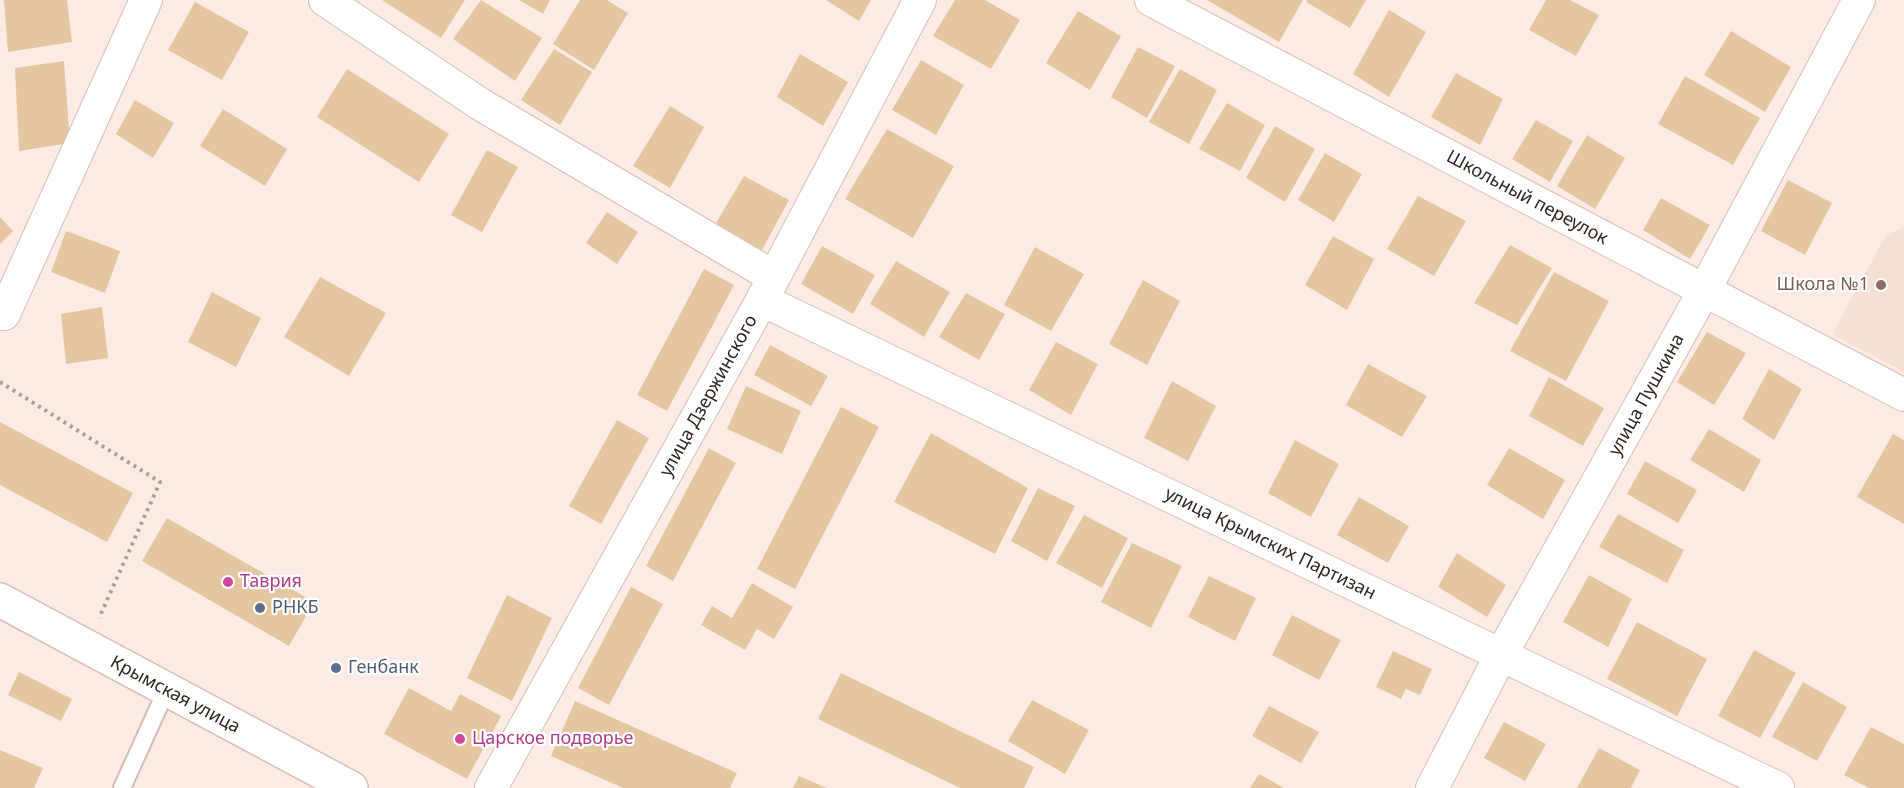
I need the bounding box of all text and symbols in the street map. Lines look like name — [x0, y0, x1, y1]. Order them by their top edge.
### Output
street label: Школьный переулок — [1443, 146, 1611, 250]
place label: Школа №1 — [1777, 274, 1869, 296]
marker: Школа №1 — [1874, 278, 1888, 292]
street label: улица Дзержинского — [656, 312, 762, 480]
street label: улица Пушкина — [1605, 330, 1689, 460]
street label: улица Крымских Партизан — [1161, 483, 1379, 605]
place label: Таврия — [240, 571, 302, 593]
marker: Таврия — [221, 575, 235, 589]
place label: РНКБ — [272, 597, 319, 619]
marker: РНКБ — [253, 601, 267, 615]
street label: Крымская улица — [106, 652, 244, 738]
place label: Генбанк — [348, 657, 419, 679]
marker: Генбанк — [329, 661, 343, 675]
place label: Царское подворье — [472, 728, 633, 750]
marker: Царское подворье — [453, 732, 467, 746]

